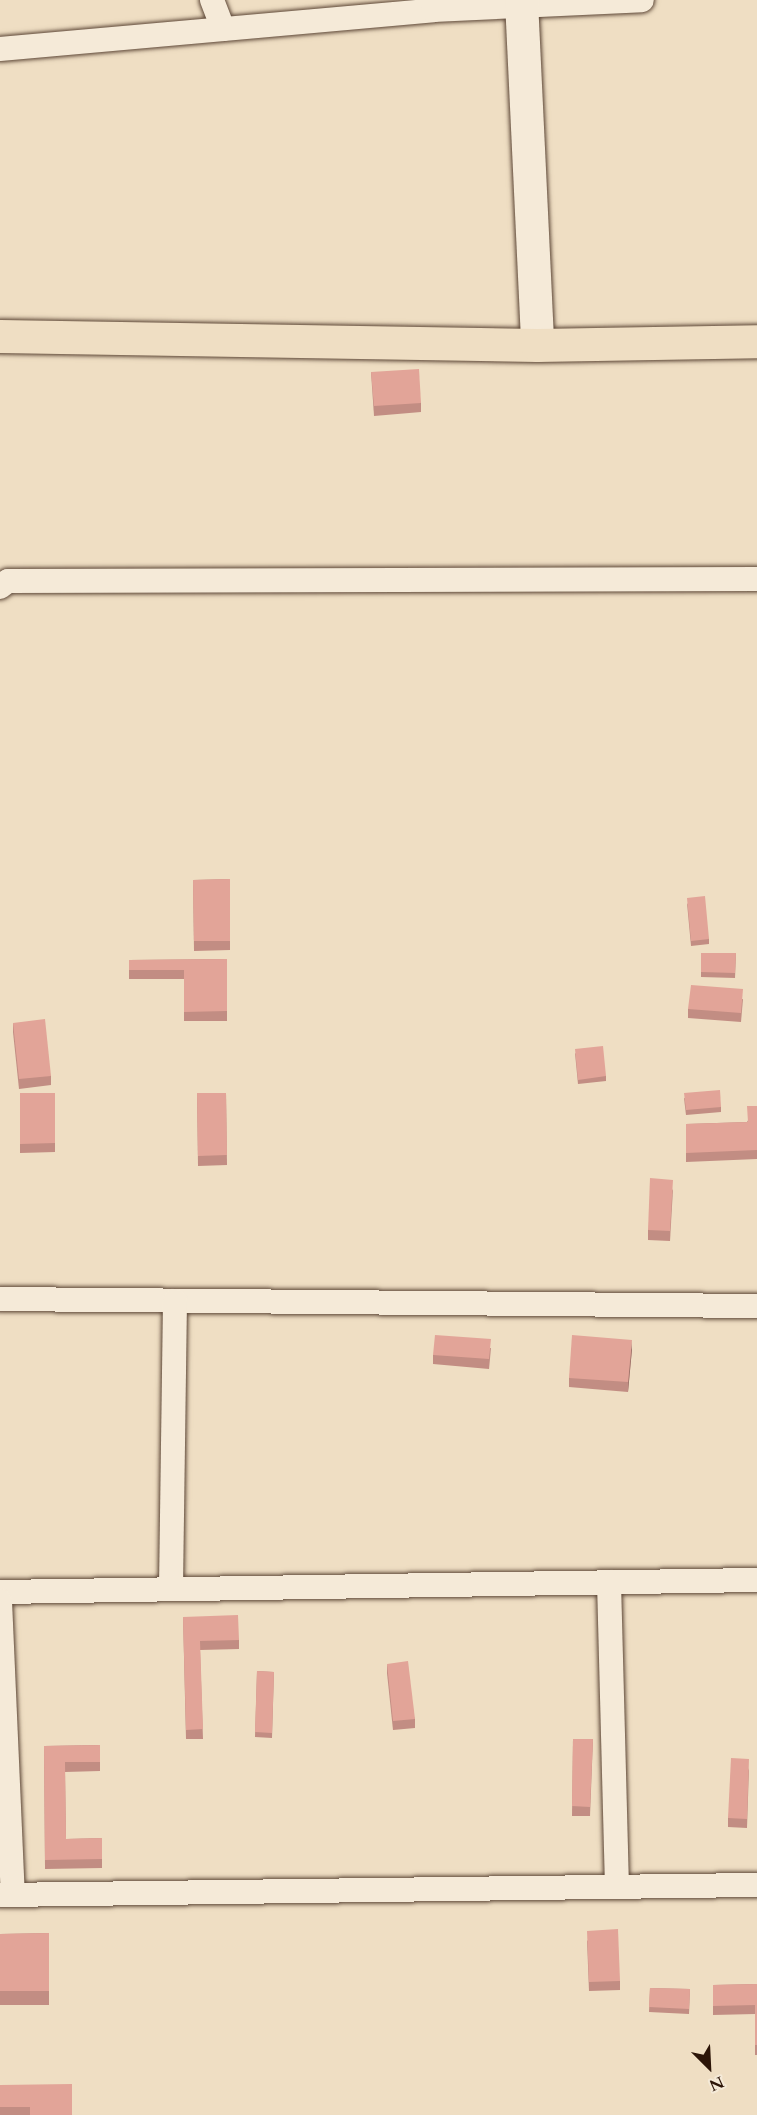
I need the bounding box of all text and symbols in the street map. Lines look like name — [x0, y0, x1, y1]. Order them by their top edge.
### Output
north arrow — [679, 2037, 739, 2097]
text: N — [706, 2071, 727, 2096]

